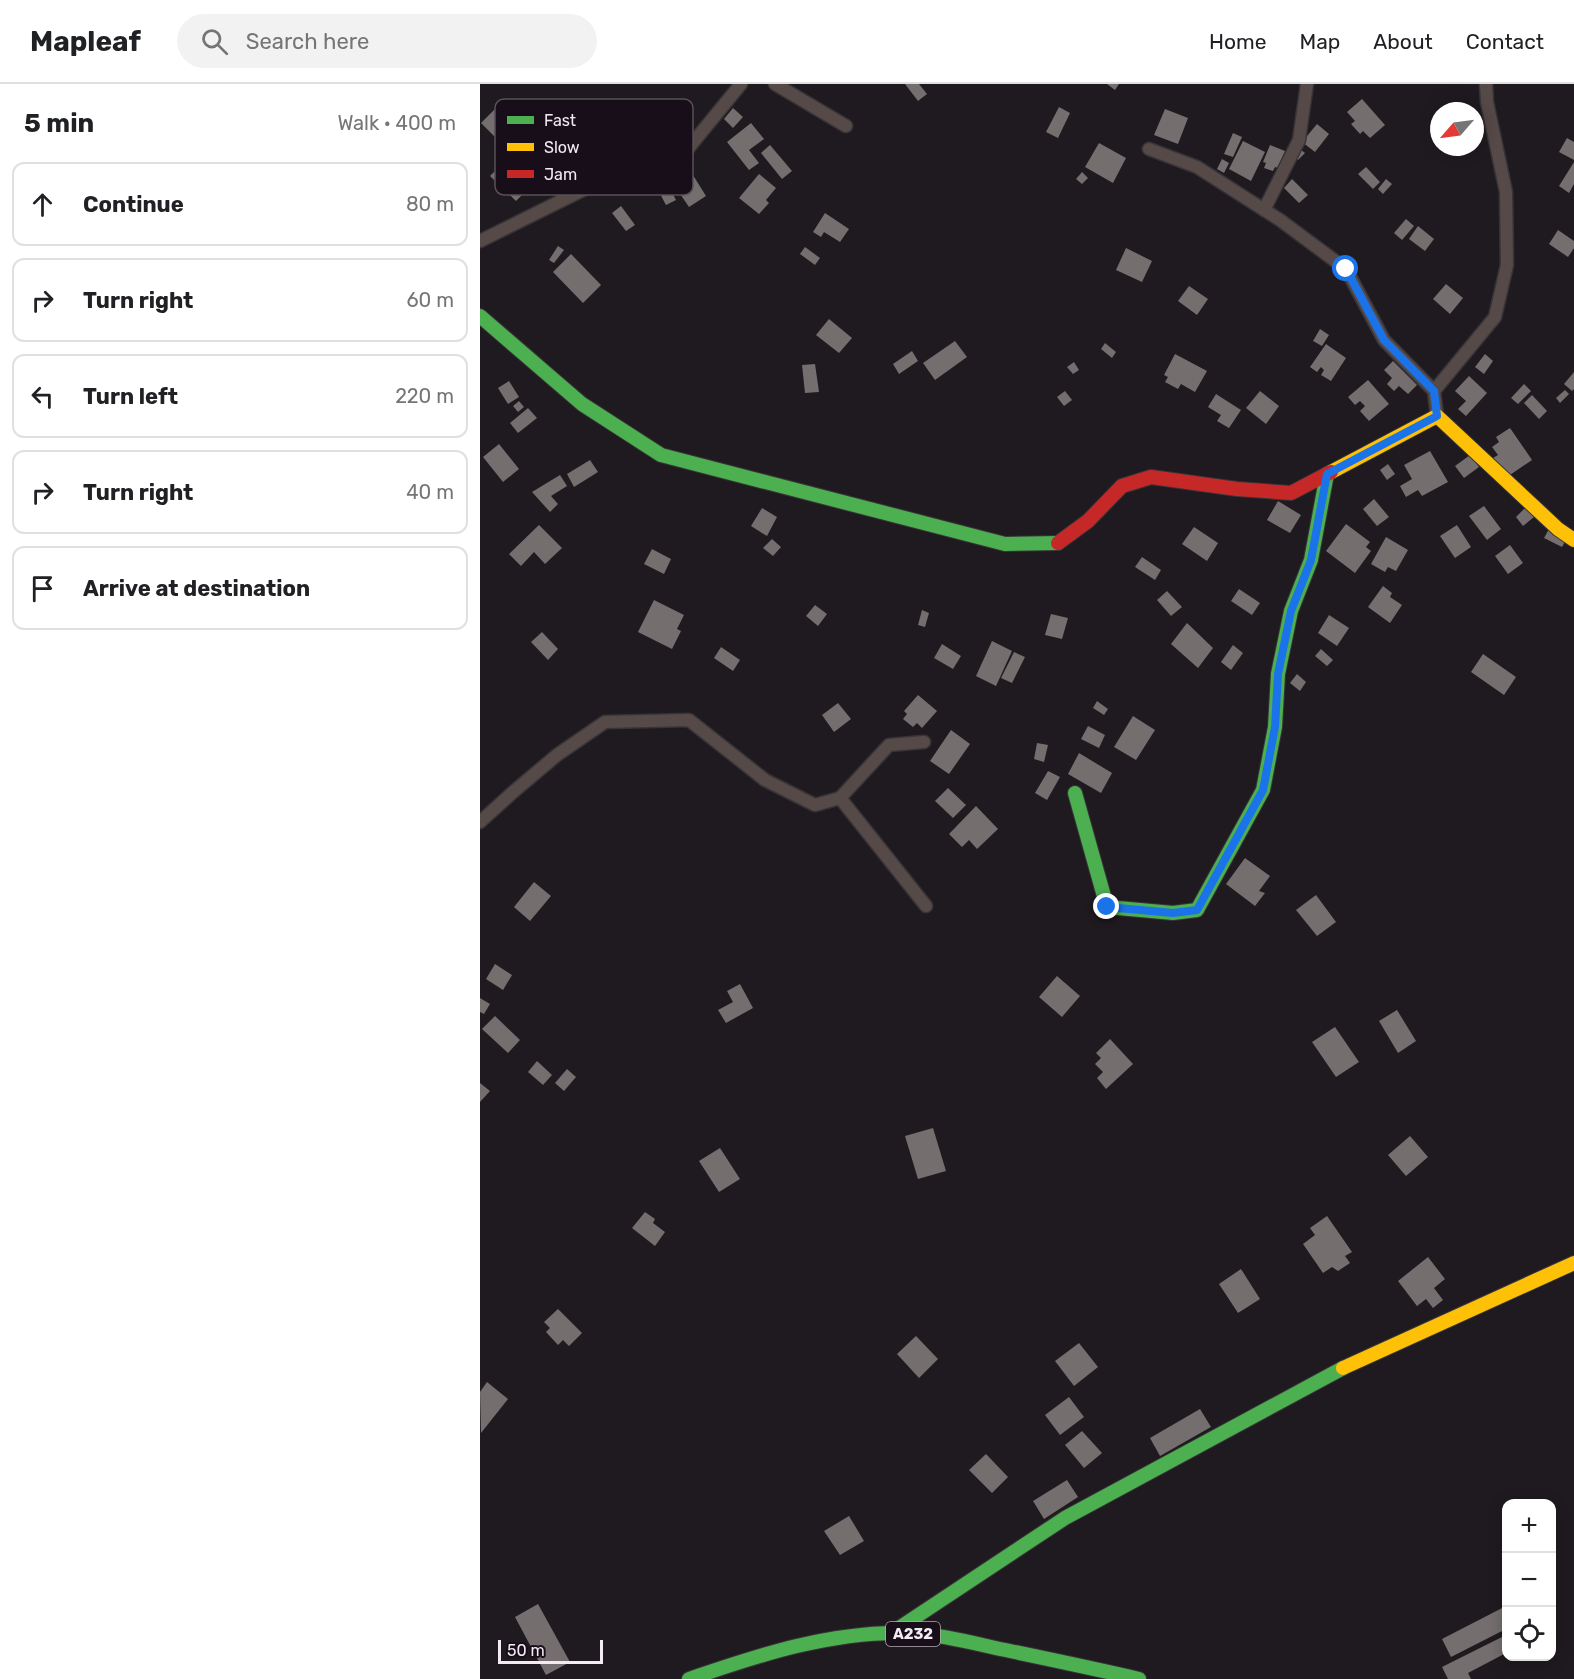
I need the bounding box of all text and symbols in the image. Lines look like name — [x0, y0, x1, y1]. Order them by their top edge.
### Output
search box — [177, 14, 597, 68]
text: Mapleaf — [30, 25, 141, 58]
icon: search — [198, 25, 231, 58]
text: Search here — [246, 28, 369, 55]
text: Home — [1209, 29, 1266, 54]
text: Map — [1299, 29, 1340, 54]
text: About — [1373, 29, 1433, 54]
text: Contact — [1466, 29, 1544, 54]
legend — [495, 99, 693, 195]
north arrow — [1430, 102, 1484, 156]
text: 5 min — [24, 108, 94, 139]
text: Walk · 400 m — [337, 111, 456, 135]
text: Fast — [544, 111, 576, 130]
text: Slow — [544, 138, 580, 157]
text: Jam — [544, 165, 577, 184]
icon: ahead — [26, 188, 59, 221]
text: Continue — [83, 191, 184, 218]
text: 80 m — [406, 192, 454, 216]
route start — [1332, 255, 1358, 281]
icon: right — [26, 284, 59, 317]
text: Turn right — [83, 287, 193, 314]
text: 60 m — [407, 288, 454, 312]
icon: left — [26, 380, 59, 413]
text: Turn left — [83, 383, 178, 410]
text: 220 m — [395, 384, 454, 408]
icon: right — [26, 476, 59, 509]
text: Turn right — [83, 479, 193, 506]
text: 40 m — [406, 480, 454, 504]
icon: arrive — [26, 572, 59, 605]
text: Arrive at destination — [83, 575, 310, 602]
route end — [1093, 893, 1119, 919]
map controls — [1502, 1499, 1556, 1661]
button: + — [1502, 1499, 1556, 1553]
button: − — [1502, 1553, 1556, 1607]
button: locate — [1502, 1607, 1556, 1661]
road number: A232 — [886, 1622, 940, 1646]
scale bar — [498, 1637, 603, 1664]
text: 50 m — [507, 1641, 545, 1660]

